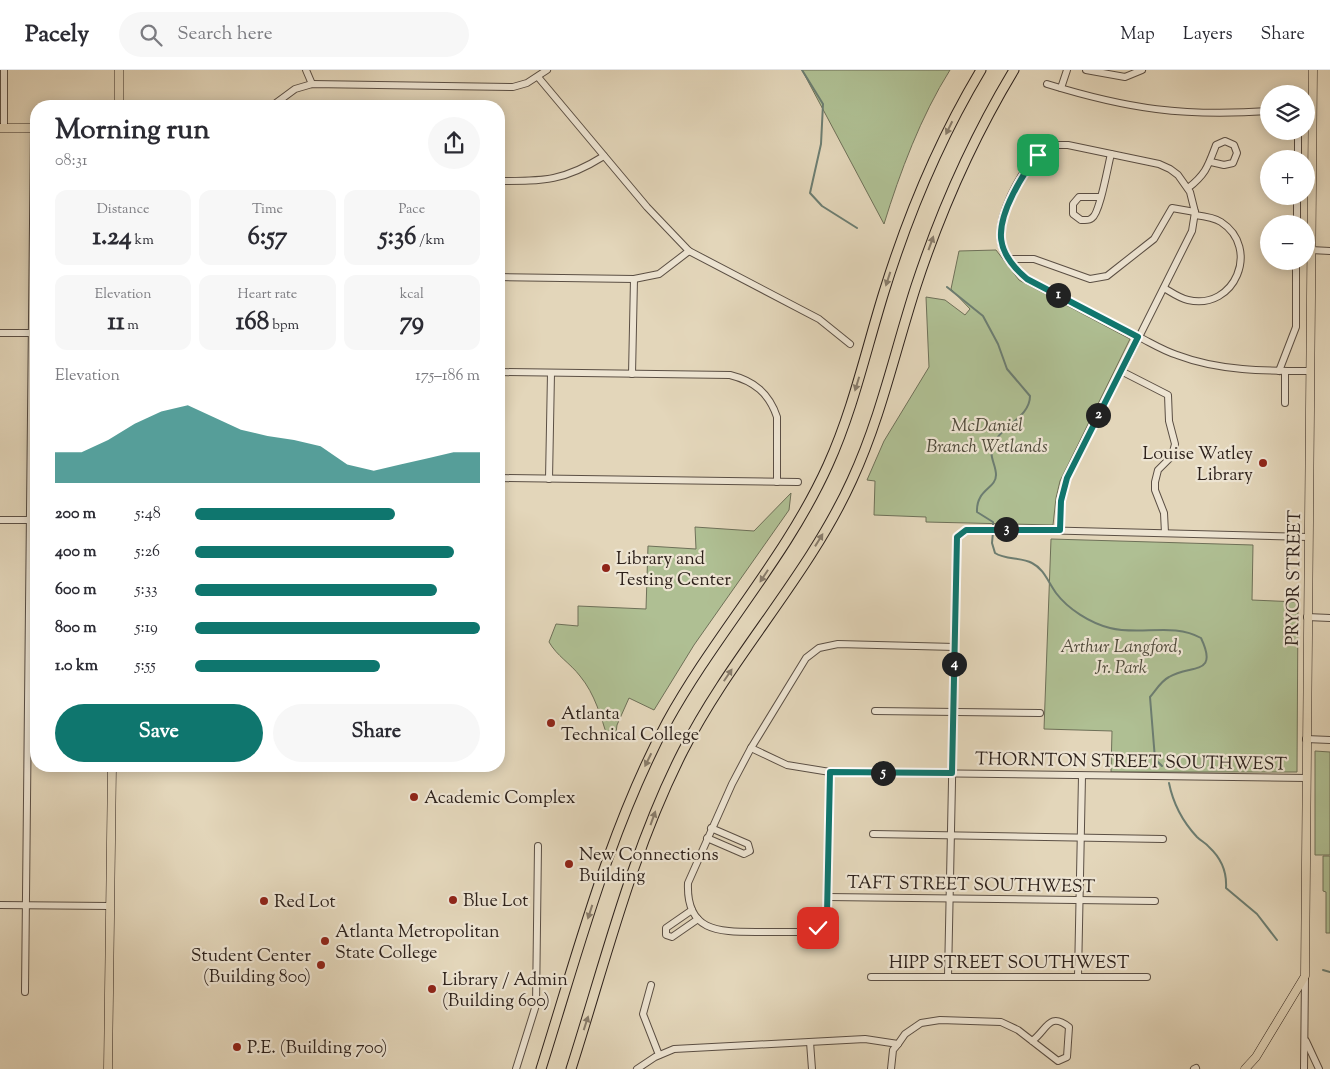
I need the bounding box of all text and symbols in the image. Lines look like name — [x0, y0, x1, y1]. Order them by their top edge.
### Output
search box — [119, 12, 469, 57]
text: Pacely — [25, 18, 89, 52]
icon: search — [137, 21, 165, 49]
text: Search here — [177, 21, 273, 48]
text: Map — [1120, 22, 1155, 48]
text: Layers — [1183, 22, 1233, 48]
text: Share — [1261, 22, 1305, 48]
map controls — [1260, 85, 1315, 270]
button: layers — [1260, 85, 1315, 140]
text: Morning run — [55, 111, 210, 151]
button: share — [428, 117, 480, 169]
one-way arrow — [945, 121, 953, 135]
pin — [1017, 134, 1059, 176]
icon: arrive — [1024, 141, 1052, 169]
text: 08:31 — [55, 150, 88, 173]
button: + — [1260, 150, 1315, 205]
text: Distance — [97, 200, 150, 220]
text: Time — [252, 200, 283, 220]
text: Pace — [398, 200, 425, 220]
button: − — [1260, 215, 1315, 270]
text: 1.24 — [93, 220, 132, 256]
text: 6:57 — [248, 220, 287, 256]
text: 5:36 — [379, 220, 416, 256]
text: km — [132, 231, 154, 251]
text: /km — [416, 231, 445, 251]
one-way arrow — [927, 235, 935, 250]
one-way arrow — [884, 271, 892, 286]
pin: 1 — [1046, 282, 1070, 308]
text: Elevation — [95, 285, 152, 305]
text: Heart rate — [238, 285, 297, 305]
text: kcal — [400, 285, 424, 305]
text: 1 — [1056, 285, 1061, 305]
text: 11 — [107, 305, 124, 341]
text: 168 — [236, 305, 269, 341]
text: 79 — [400, 305, 424, 341]
text: m — [124, 316, 139, 336]
text: bpm — [269, 316, 299, 336]
text: Elevation — [55, 365, 120, 388]
text: 175–186 m — [415, 365, 480, 388]
one-way arrow — [852, 376, 860, 391]
pin: 2 — [1086, 402, 1110, 428]
text: 2 — [1095, 405, 1102, 425]
park label: McDaniel Branch Wetlands — [926, 414, 1048, 461]
place label: Louise Watley Library — [1142, 442, 1253, 489]
marker: Louise Watley Library — [1257, 457, 1269, 469]
text: 200 m — [55, 503, 96, 526]
text: 5:48 — [135, 503, 161, 526]
street label: PRYOR STREET — [1281, 510, 1309, 646]
pin: 3 — [994, 516, 1018, 542]
text: 3 — [1004, 519, 1009, 539]
one-way arrow — [815, 534, 824, 547]
text: 400 m — [55, 541, 97, 564]
text: 5:26 — [135, 541, 160, 564]
place label: Library and Testing Center — [616, 547, 731, 594]
marker: Library and Testing Center — [600, 562, 612, 574]
one-way arrow — [759, 569, 768, 583]
text: 600 m — [55, 579, 97, 602]
text: 5:33 — [135, 579, 158, 602]
text: 800 m — [55, 617, 97, 640]
text: 5:19 — [135, 617, 158, 640]
park label: Arthur Langford, Jr. Park — [1060, 635, 1182, 682]
pin: 4 — [942, 652, 966, 676]
text: 4 — [951, 654, 958, 674]
text: 1.0 km — [55, 655, 98, 678]
text: 5:55 — [135, 655, 156, 678]
one-way arrow — [724, 668, 733, 682]
place label: Atlanta Technical College — [561, 702, 699, 749]
button: Save — [55, 704, 263, 762]
button: Share — [273, 704, 480, 762]
marker: Atlanta Technical College — [545, 717, 557, 729]
street label: THORNTON STREET SOUTHWEST — [975, 747, 1287, 779]
one-way arrow — [644, 753, 652, 768]
pin: 5 — [870, 760, 896, 786]
text: 5 — [881, 763, 886, 783]
place label: Academic Complex — [424, 786, 576, 812]
marker: Academic Complex — [408, 791, 420, 803]
one-way arrow — [650, 811, 657, 826]
place label: New Connections Building — [579, 843, 719, 890]
marker: New Connections Building — [563, 858, 575, 870]
street label: TAFT STREET SOUTHWEST — [846, 871, 1096, 901]
place label: Blue Lot — [463, 889, 528, 915]
place label: Red Lot — [274, 890, 336, 916]
marker: Blue Lot — [447, 894, 459, 906]
marker: Red Lot — [258, 895, 270, 907]
one-way arrow — [586, 905, 594, 920]
pin — [797, 907, 839, 949]
icon: check — [804, 914, 832, 942]
place label: Atlanta Metropolitan State College — [335, 920, 500, 967]
marker: Atlanta Metropolitan State College — [319, 935, 331, 947]
place label: Student Center (Building 800) — [191, 944, 311, 991]
street label: HIPP STREET SOUTHWEST — [889, 951, 1130, 977]
marker: Student Center (Building 800) — [315, 959, 327, 971]
place label: Library / Admin (Building 600) — [442, 968, 568, 1015]
marker: Library / Admin (Building 600) — [426, 983, 438, 995]
one-way arrow — [582, 1015, 590, 1030]
place label: P.E. (Building 700) — [247, 1036, 387, 1062]
marker: P.E. (Building 700) — [231, 1041, 243, 1053]

